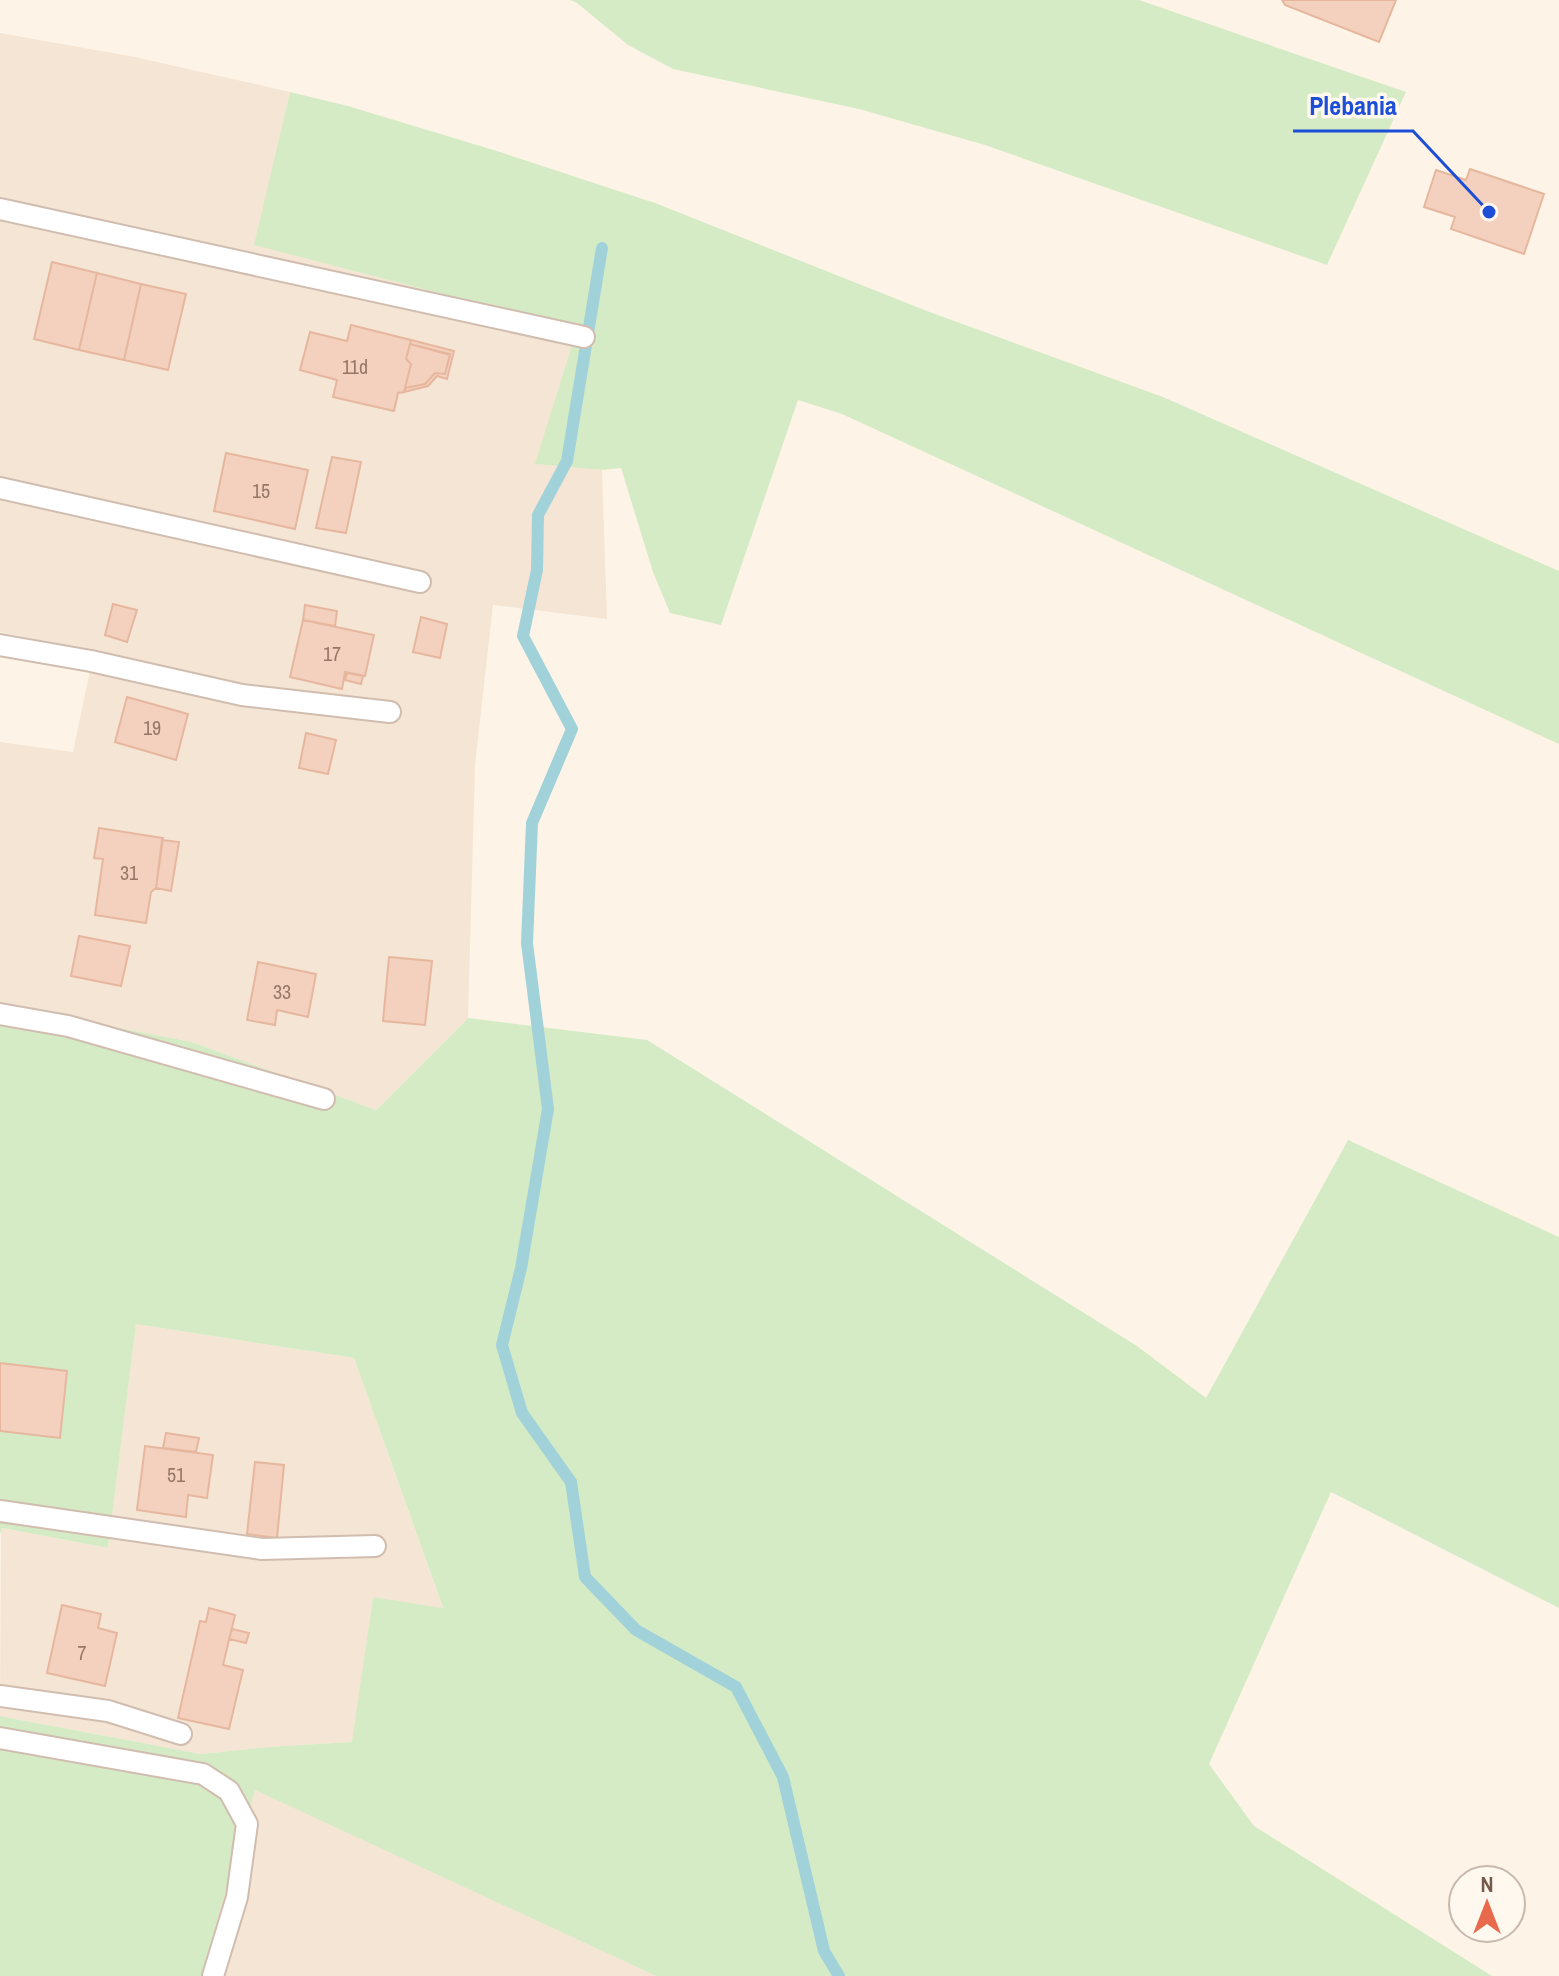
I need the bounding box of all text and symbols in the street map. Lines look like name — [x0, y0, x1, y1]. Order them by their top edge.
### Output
callout: Plebania — [1293, 81, 1413, 131]
text: Plebania — [1309, 88, 1397, 123]
house number: 11d — [342, 353, 368, 380]
house number: 15 — [252, 477, 270, 504]
house number: 17 — [323, 640, 341, 667]
house number: 19 — [143, 714, 161, 741]
house number: 31 — [120, 859, 138, 886]
house number: 33 — [273, 978, 291, 1005]
house number: 51 — [167, 1461, 185, 1488]
house number: 7 — [77, 1639, 87, 1666]
north arrow — [1447, 1864, 1527, 1944]
text: N — [1480, 1869, 1494, 1899]

